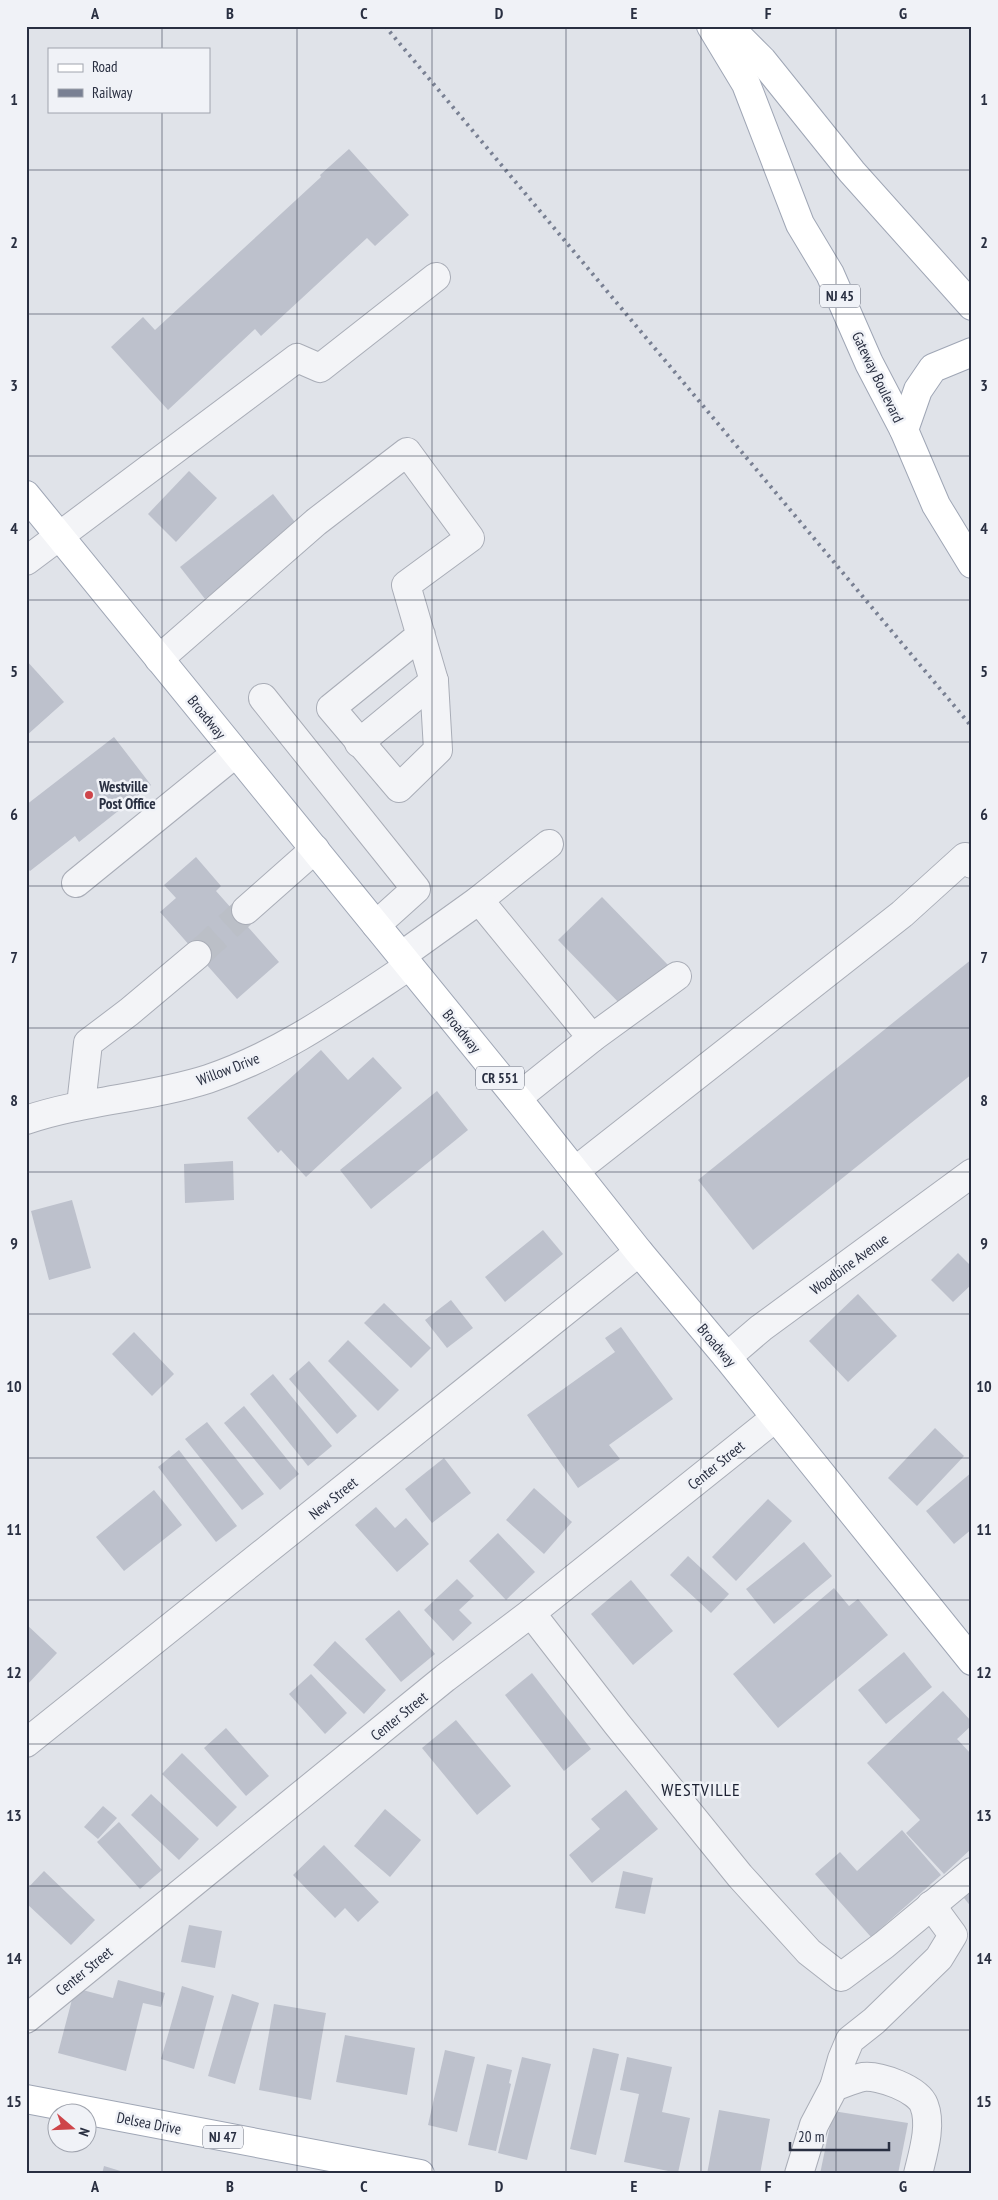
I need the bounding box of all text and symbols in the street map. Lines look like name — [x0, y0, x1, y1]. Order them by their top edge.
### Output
text: A — [90, 3, 100, 23]
text: B — [226, 3, 234, 23]
text: C — [360, 3, 368, 23]
text: D — [495, 3, 504, 23]
text: E — [631, 3, 638, 23]
text: F — [765, 3, 772, 23]
text: G — [899, 3, 907, 23]
legend — [48, 48, 210, 112]
text: Road — [92, 57, 118, 76]
text: Railway — [92, 83, 133, 102]
text: 1 — [10, 89, 18, 109]
text: 1 — [980, 89, 988, 109]
text: 2 — [10, 232, 18, 252]
text: 2 — [980, 232, 988, 252]
road number: NJ 45 — [820, 284, 860, 308]
street label: Gateway Boulevard — [848, 329, 908, 425]
text: 3 — [10, 375, 18, 395]
text: 3 — [980, 375, 988, 395]
text: 4 — [10, 518, 18, 538]
text: 4 — [980, 518, 988, 538]
text: 5 — [10, 661, 18, 681]
text: 5 — [980, 661, 988, 681]
street label: Broadway — [184, 691, 231, 743]
place label: Westville Post Office — [98, 777, 156, 813]
marker: Westville Post Office — [83, 789, 95, 801]
text: 6 — [10, 804, 18, 824]
text: 6 — [980, 804, 988, 824]
text: 7 — [10, 947, 18, 967]
text: 7 — [980, 947, 988, 967]
street label: Broadway — [439, 1005, 486, 1057]
street label: Willow Drive — [194, 1048, 262, 1090]
road number: CR 551 — [476, 1066, 524, 1090]
text: 8 — [10, 1090, 18, 1110]
text: 8 — [980, 1090, 988, 1110]
street label: Woodbine Avenue — [806, 1229, 892, 1299]
text: 9 — [10, 1233, 18, 1253]
text: 9 — [980, 1233, 988, 1253]
street label: Broadway — [693, 1319, 741, 1371]
text: 10 — [6, 1376, 22, 1396]
text: 10 — [976, 1376, 992, 1396]
street label: Center Street — [684, 1436, 748, 1494]
street label: New Street — [305, 1473, 361, 1523]
text: 11 — [6, 1519, 22, 1539]
text: 11 — [976, 1519, 992, 1539]
text: 12 — [6, 1662, 22, 1682]
text: 12 — [976, 1662, 992, 1682]
street label: Center Street — [367, 1687, 431, 1745]
district label: WESTVILLE — [661, 1778, 741, 1801]
text: 13 — [6, 1805, 22, 1825]
text: 13 — [976, 1805, 992, 1825]
street label: Center Street — [52, 1942, 116, 2000]
text: 14 — [6, 1948, 22, 1968]
text: 14 — [976, 1948, 992, 1968]
text: 15 — [6, 2091, 22, 2111]
text: 15 — [976, 2091, 992, 2111]
north arrow — [48, 2102, 98, 2152]
street label: Delsea Drive — [115, 2107, 183, 2139]
scale bar — [790, 2120, 889, 2152]
text: N — [75, 2126, 94, 2139]
road number: NJ 47 — [203, 2126, 243, 2148]
text: 20 m — [798, 2127, 824, 2146]
text: A — [90, 2176, 100, 2196]
text: B — [226, 2176, 234, 2196]
text: C — [360, 2176, 368, 2196]
text: D — [495, 2176, 504, 2196]
text: E — [631, 2176, 638, 2196]
text: F — [765, 2176, 772, 2196]
text: G — [899, 2176, 907, 2196]

